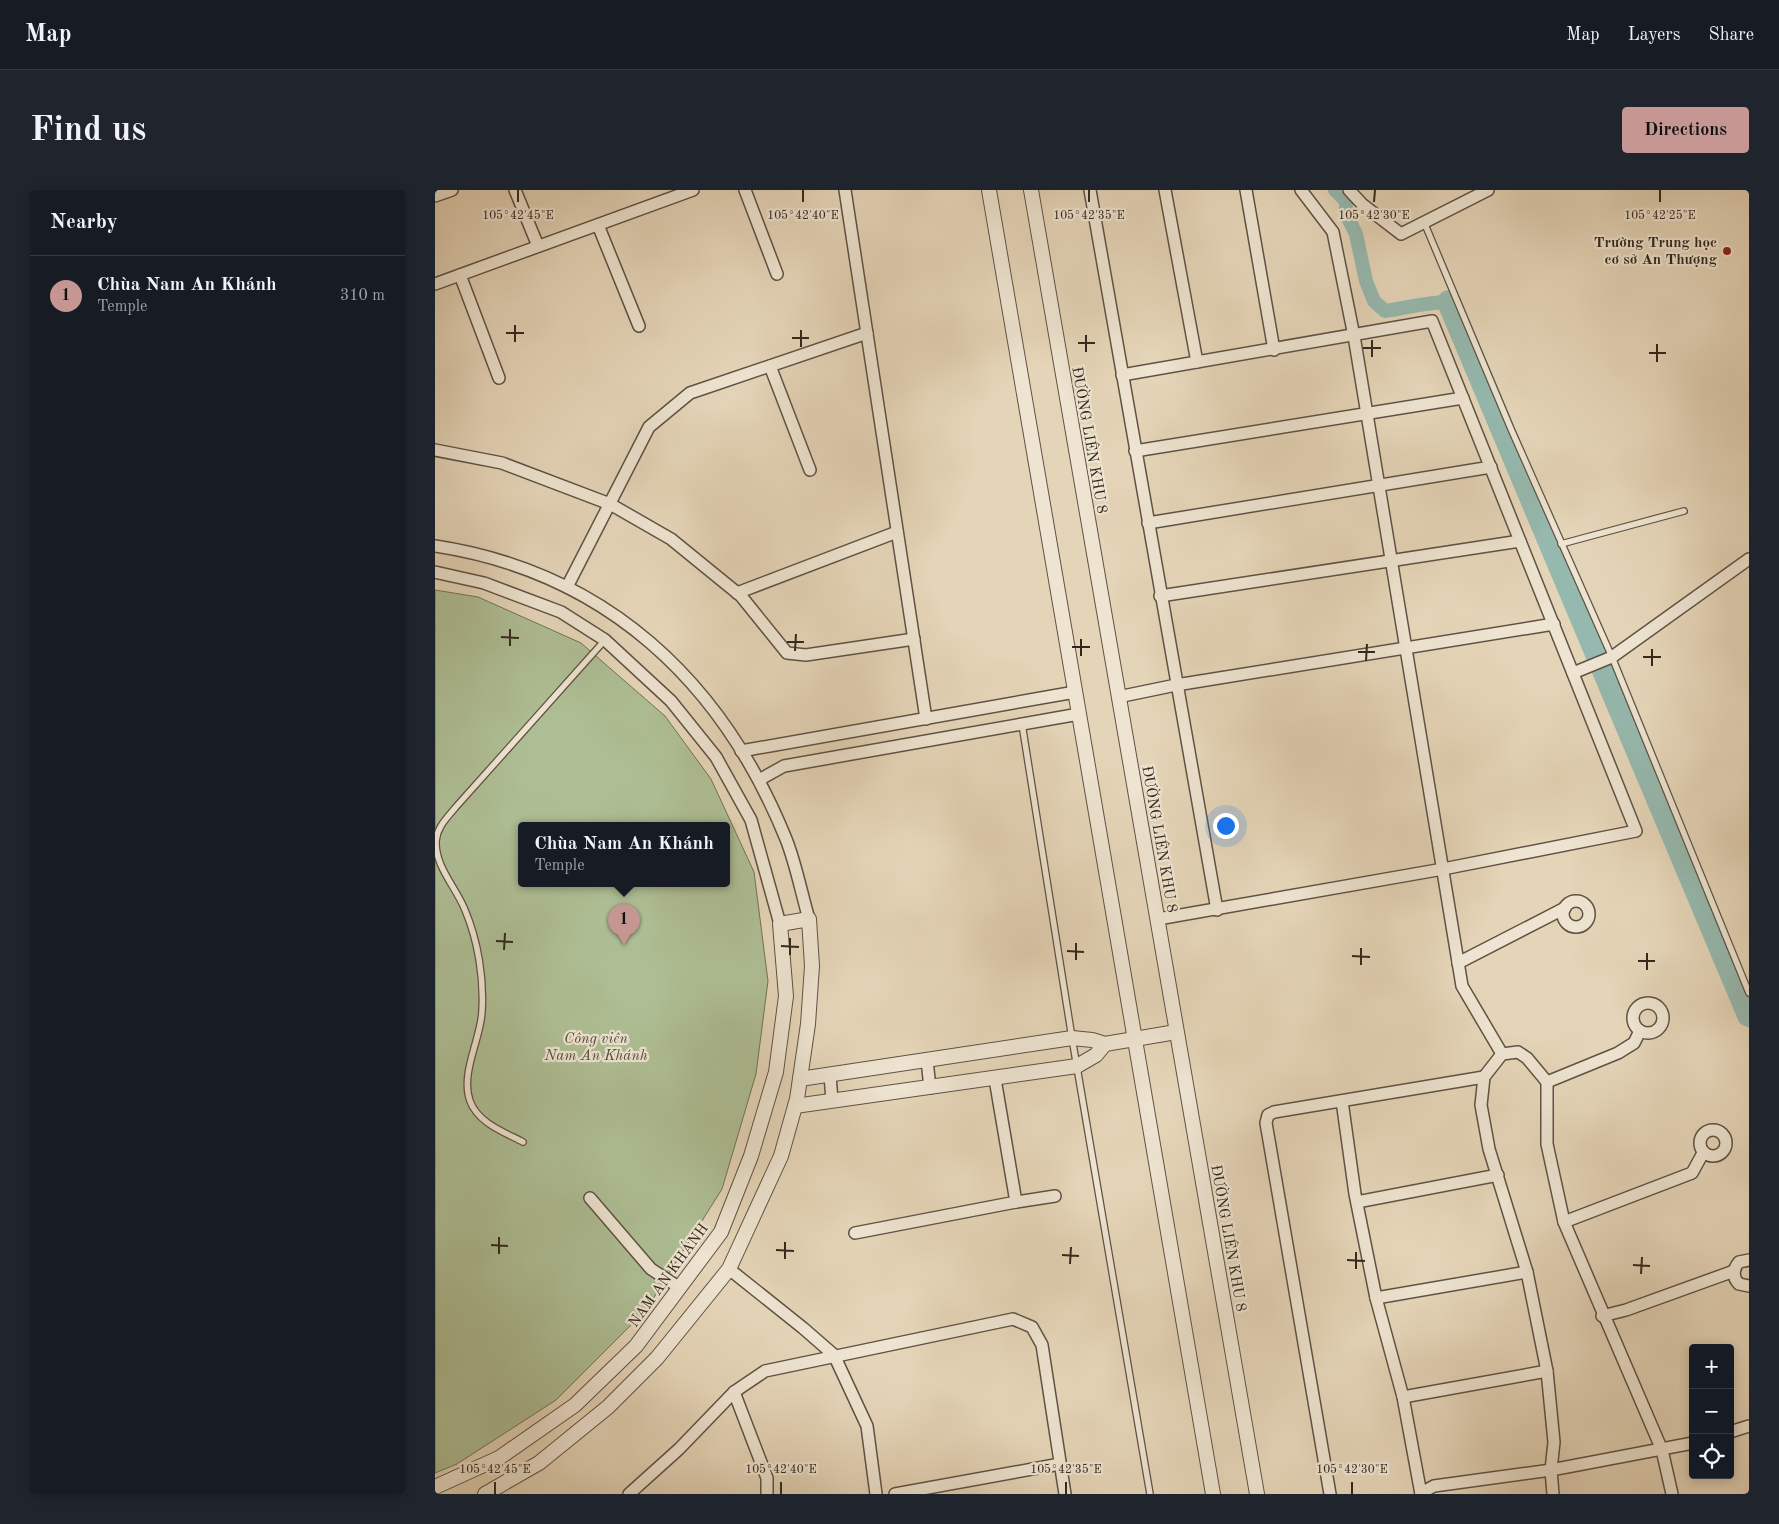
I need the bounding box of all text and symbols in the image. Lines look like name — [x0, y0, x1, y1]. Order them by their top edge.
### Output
text: Map — [25, 23, 72, 47]
text: Map — [1566, 26, 1600, 44]
text: Layers — [1628, 26, 1680, 44]
text: Share — [1708, 26, 1754, 44]
button: Directions — [1622, 107, 1749, 153]
text: Find us — [30, 113, 146, 148]
text: 105°42'45"E — [482, 209, 554, 222]
text: 105°42'40"E — [767, 209, 839, 222]
text: 105°42'35"E — [1053, 209, 1125, 222]
text: 105°42'30"E — [1338, 209, 1410, 222]
text: 105°42'25"E — [1624, 209, 1696, 222]
text: Nearby — [50, 212, 118, 233]
place label: Trường Trung học cơ sở An Thượng — [1594, 236, 1718, 268]
marker: Trường Trung học cơ sở An Thượng — [1721, 245, 1733, 257]
text: Chùa Nam An Khánh — [97, 276, 277, 295]
text: 1 — [61, 288, 71, 304]
text: 310 m — [340, 288, 385, 304]
text: Temple — [97, 299, 147, 315]
street label: ĐƯỜNG LIÊN KHU 8 — [1068, 365, 1113, 515]
street label: ĐƯỜNG LIÊN KHU 8 — [1138, 764, 1183, 914]
your location — [1213, 813, 1239, 839]
popup — [518, 822, 730, 887]
text: Chùa Nam An Khánh — [534, 835, 714, 854]
text: Temple — [534, 858, 585, 874]
pin: 1 — [608, 904, 640, 945]
park label: Công viên Nam An Khánh — [543, 1032, 648, 1064]
street label: ĐƯỜNG LIÊN KHU 8 — [1207, 1163, 1252, 1313]
street label: NAM AN KHÁNH — [624, 1219, 712, 1331]
map controls — [1689, 1344, 1734, 1479]
button: + — [1689, 1344, 1734, 1389]
button: − — [1689, 1389, 1734, 1434]
button: locate — [1689, 1434, 1734, 1479]
text: 105°42'45"E — [459, 1463, 531, 1476]
text: 105°42'40"E — [745, 1463, 817, 1476]
text: 105°42'35"E — [1030, 1463, 1102, 1476]
text: 105°42'30"E — [1316, 1463, 1388, 1476]

